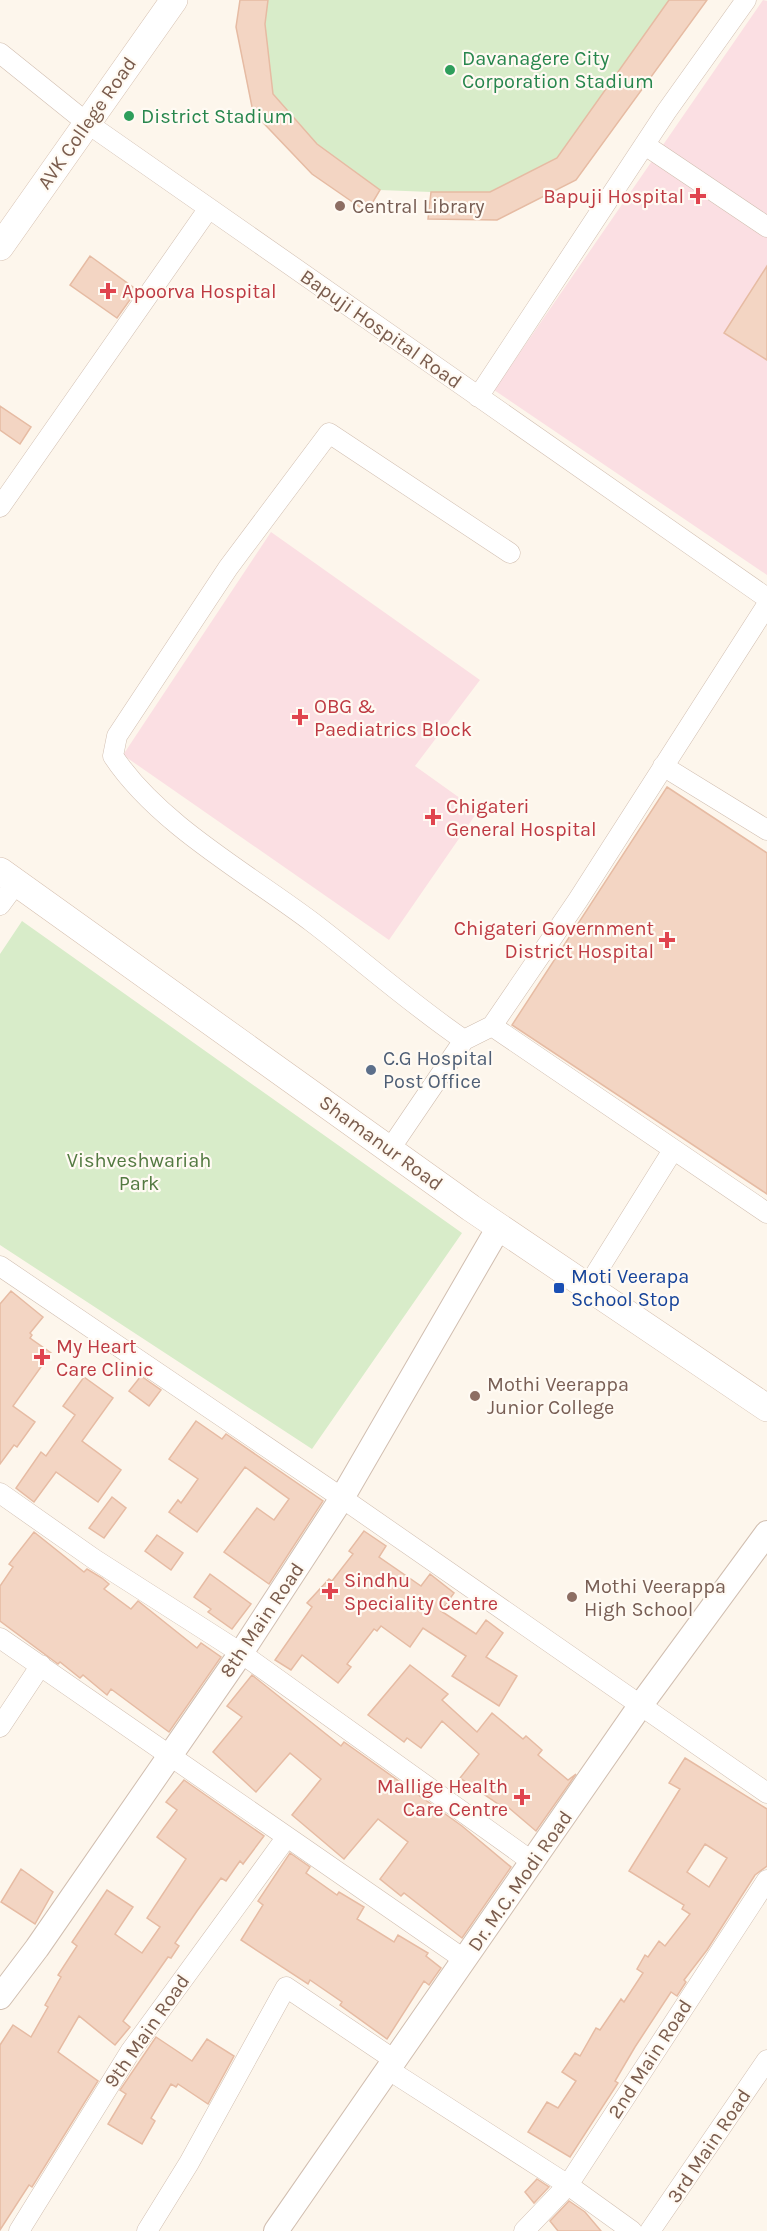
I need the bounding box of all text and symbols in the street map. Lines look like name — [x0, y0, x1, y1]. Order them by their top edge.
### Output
place label: Davanagere City Corporation Stadium — [462, 47, 654, 93]
street label: AVK College Road — [33, 52, 141, 194]
marker: Davanagere City Corporation Stadium — [443, 63, 457, 77]
place label: District Stadium — [141, 105, 293, 128]
marker: District Stadium — [122, 109, 136, 123]
place label: Bapuji Hospital — [543, 185, 684, 208]
marker: Bapuji Hospital — [689, 187, 707, 205]
place label: Central Library — [352, 195, 485, 218]
marker: Central Library — [333, 199, 347, 213]
street label: Bapuji Hospital Road — [296, 265, 466, 393]
place label: Apoorva Hospital — [122, 280, 277, 303]
marker: Apoorva Hospital — [99, 282, 117, 300]
place label: OBG & Paediatrics Block — [314, 695, 472, 741]
marker: OBG & Paediatrics Block — [291, 708, 309, 726]
place label: Chigateri General Hospital — [446, 795, 597, 841]
marker: Chigateri General Hospital — [424, 808, 442, 826]
place label: Chigateri Government District Hospital — [454, 917, 654, 963]
marker: Chigateri Government District Hospital — [658, 931, 676, 949]
place label: C.G Hospital Post Office — [383, 1047, 493, 1093]
marker: C.G Hospital Post Office — [364, 1063, 378, 1077]
street label: Shamanur Road — [315, 1090, 447, 1196]
park label: Vishveshwariah Park — [67, 1149, 211, 1195]
place label: Moti Veerapa School Stop — [571, 1265, 689, 1311]
marker: Moti Veerapa School Stop — [552, 1281, 566, 1295]
place label: My Heart Care Clinic — [56, 1335, 154, 1381]
marker: My Heart Care Clinic — [33, 1348, 51, 1366]
place label: Mothi Veerappa Junior College — [487, 1373, 629, 1419]
marker: Mothi Veerappa Junior College — [468, 1389, 482, 1403]
street label: 8th Main Road — [215, 1558, 309, 1682]
place label: Sindhu Speciality Centre — [344, 1569, 498, 1615]
place label: Mothi Veerappa High School — [584, 1575, 726, 1621]
marker: Sindhu Speciality Centre — [321, 1582, 339, 1600]
marker: Mothi Veerappa High School — [565, 1590, 579, 1604]
place label: Mallige Health Care Centre — [377, 1775, 508, 1821]
marker: Mallige Health Care Centre — [513, 1788, 531, 1806]
street label: Dr. M.C. Modi Road — [463, 1806, 577, 1956]
street label: 9th Main Road — [100, 1970, 194, 2092]
street label: 2nd Main Road — [603, 1995, 697, 2123]
street label: 3rd Main Road — [662, 2085, 756, 2207]

